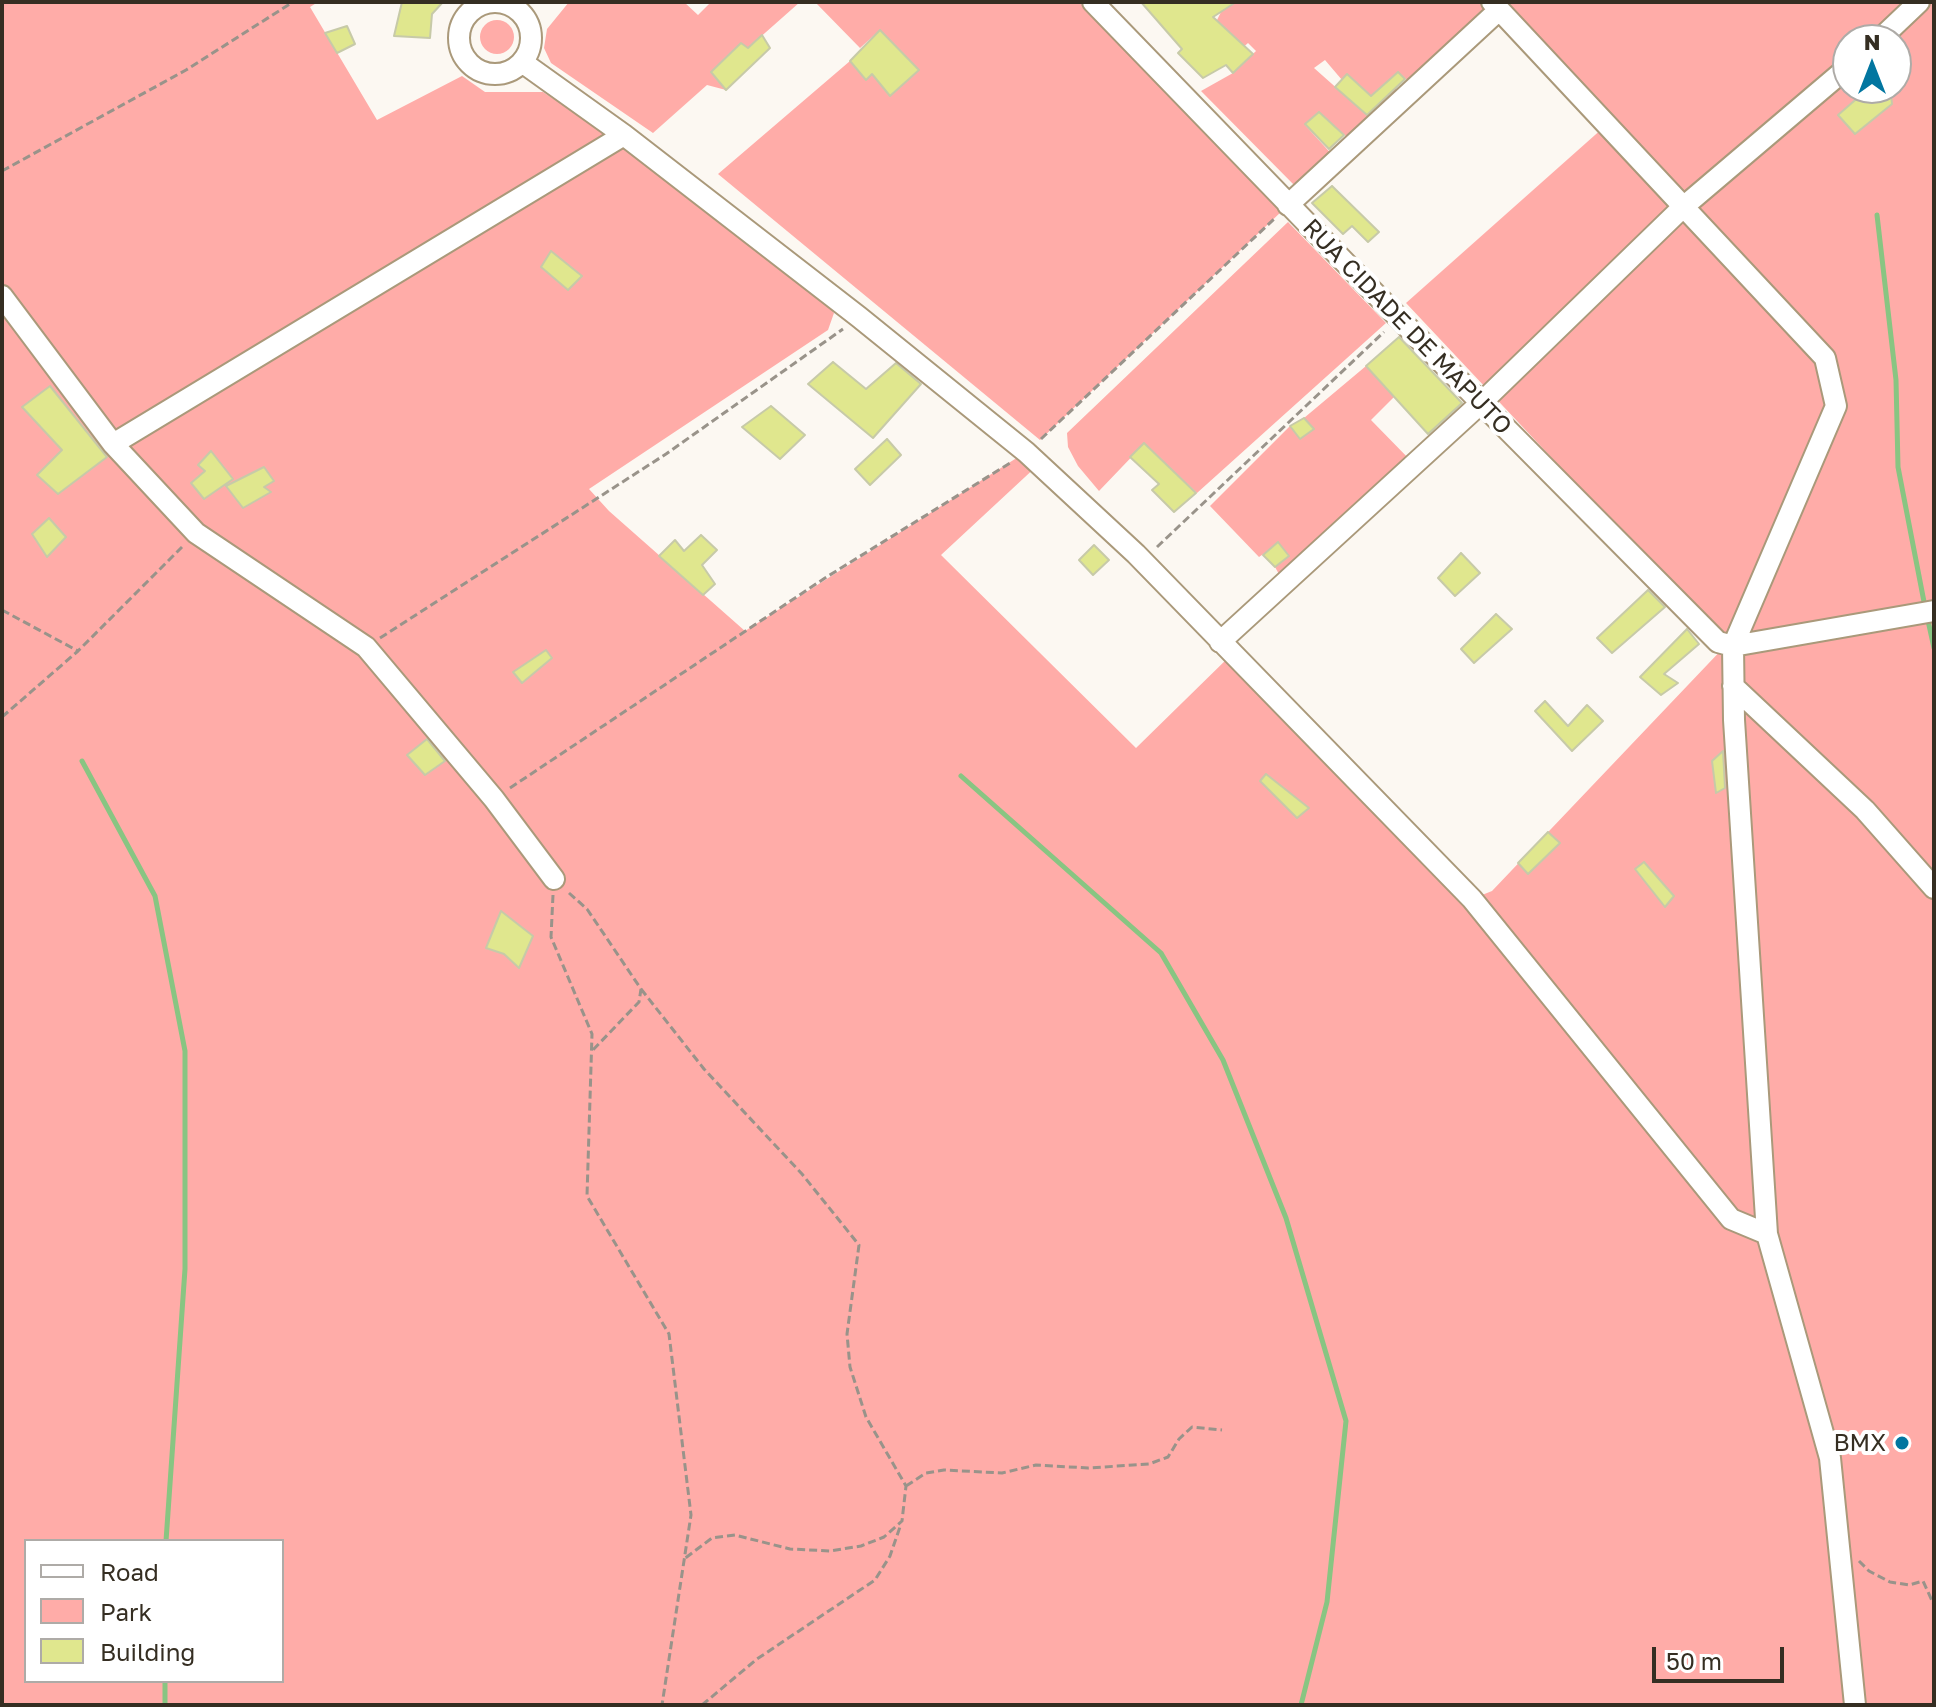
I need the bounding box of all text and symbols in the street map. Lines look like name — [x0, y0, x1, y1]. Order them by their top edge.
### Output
north arrow — [1832, 24, 1912, 104]
text: N — [1864, 28, 1880, 55]
street label: RUA CIDADE DE MAPUTO — [1297, 213, 1517, 441]
place label: BMX — [1833, 1429, 1886, 1457]
marker: BMX — [1893, 1434, 1911, 1452]
legend — [24, 1539, 284, 1683]
text: Road — [100, 1557, 159, 1586]
text: Park — [100, 1597, 152, 1626]
scale bar — [1656, 1631, 1788, 1681]
text: Building — [100, 1637, 195, 1666]
text: 50 m — [1666, 1646, 1722, 1675]

